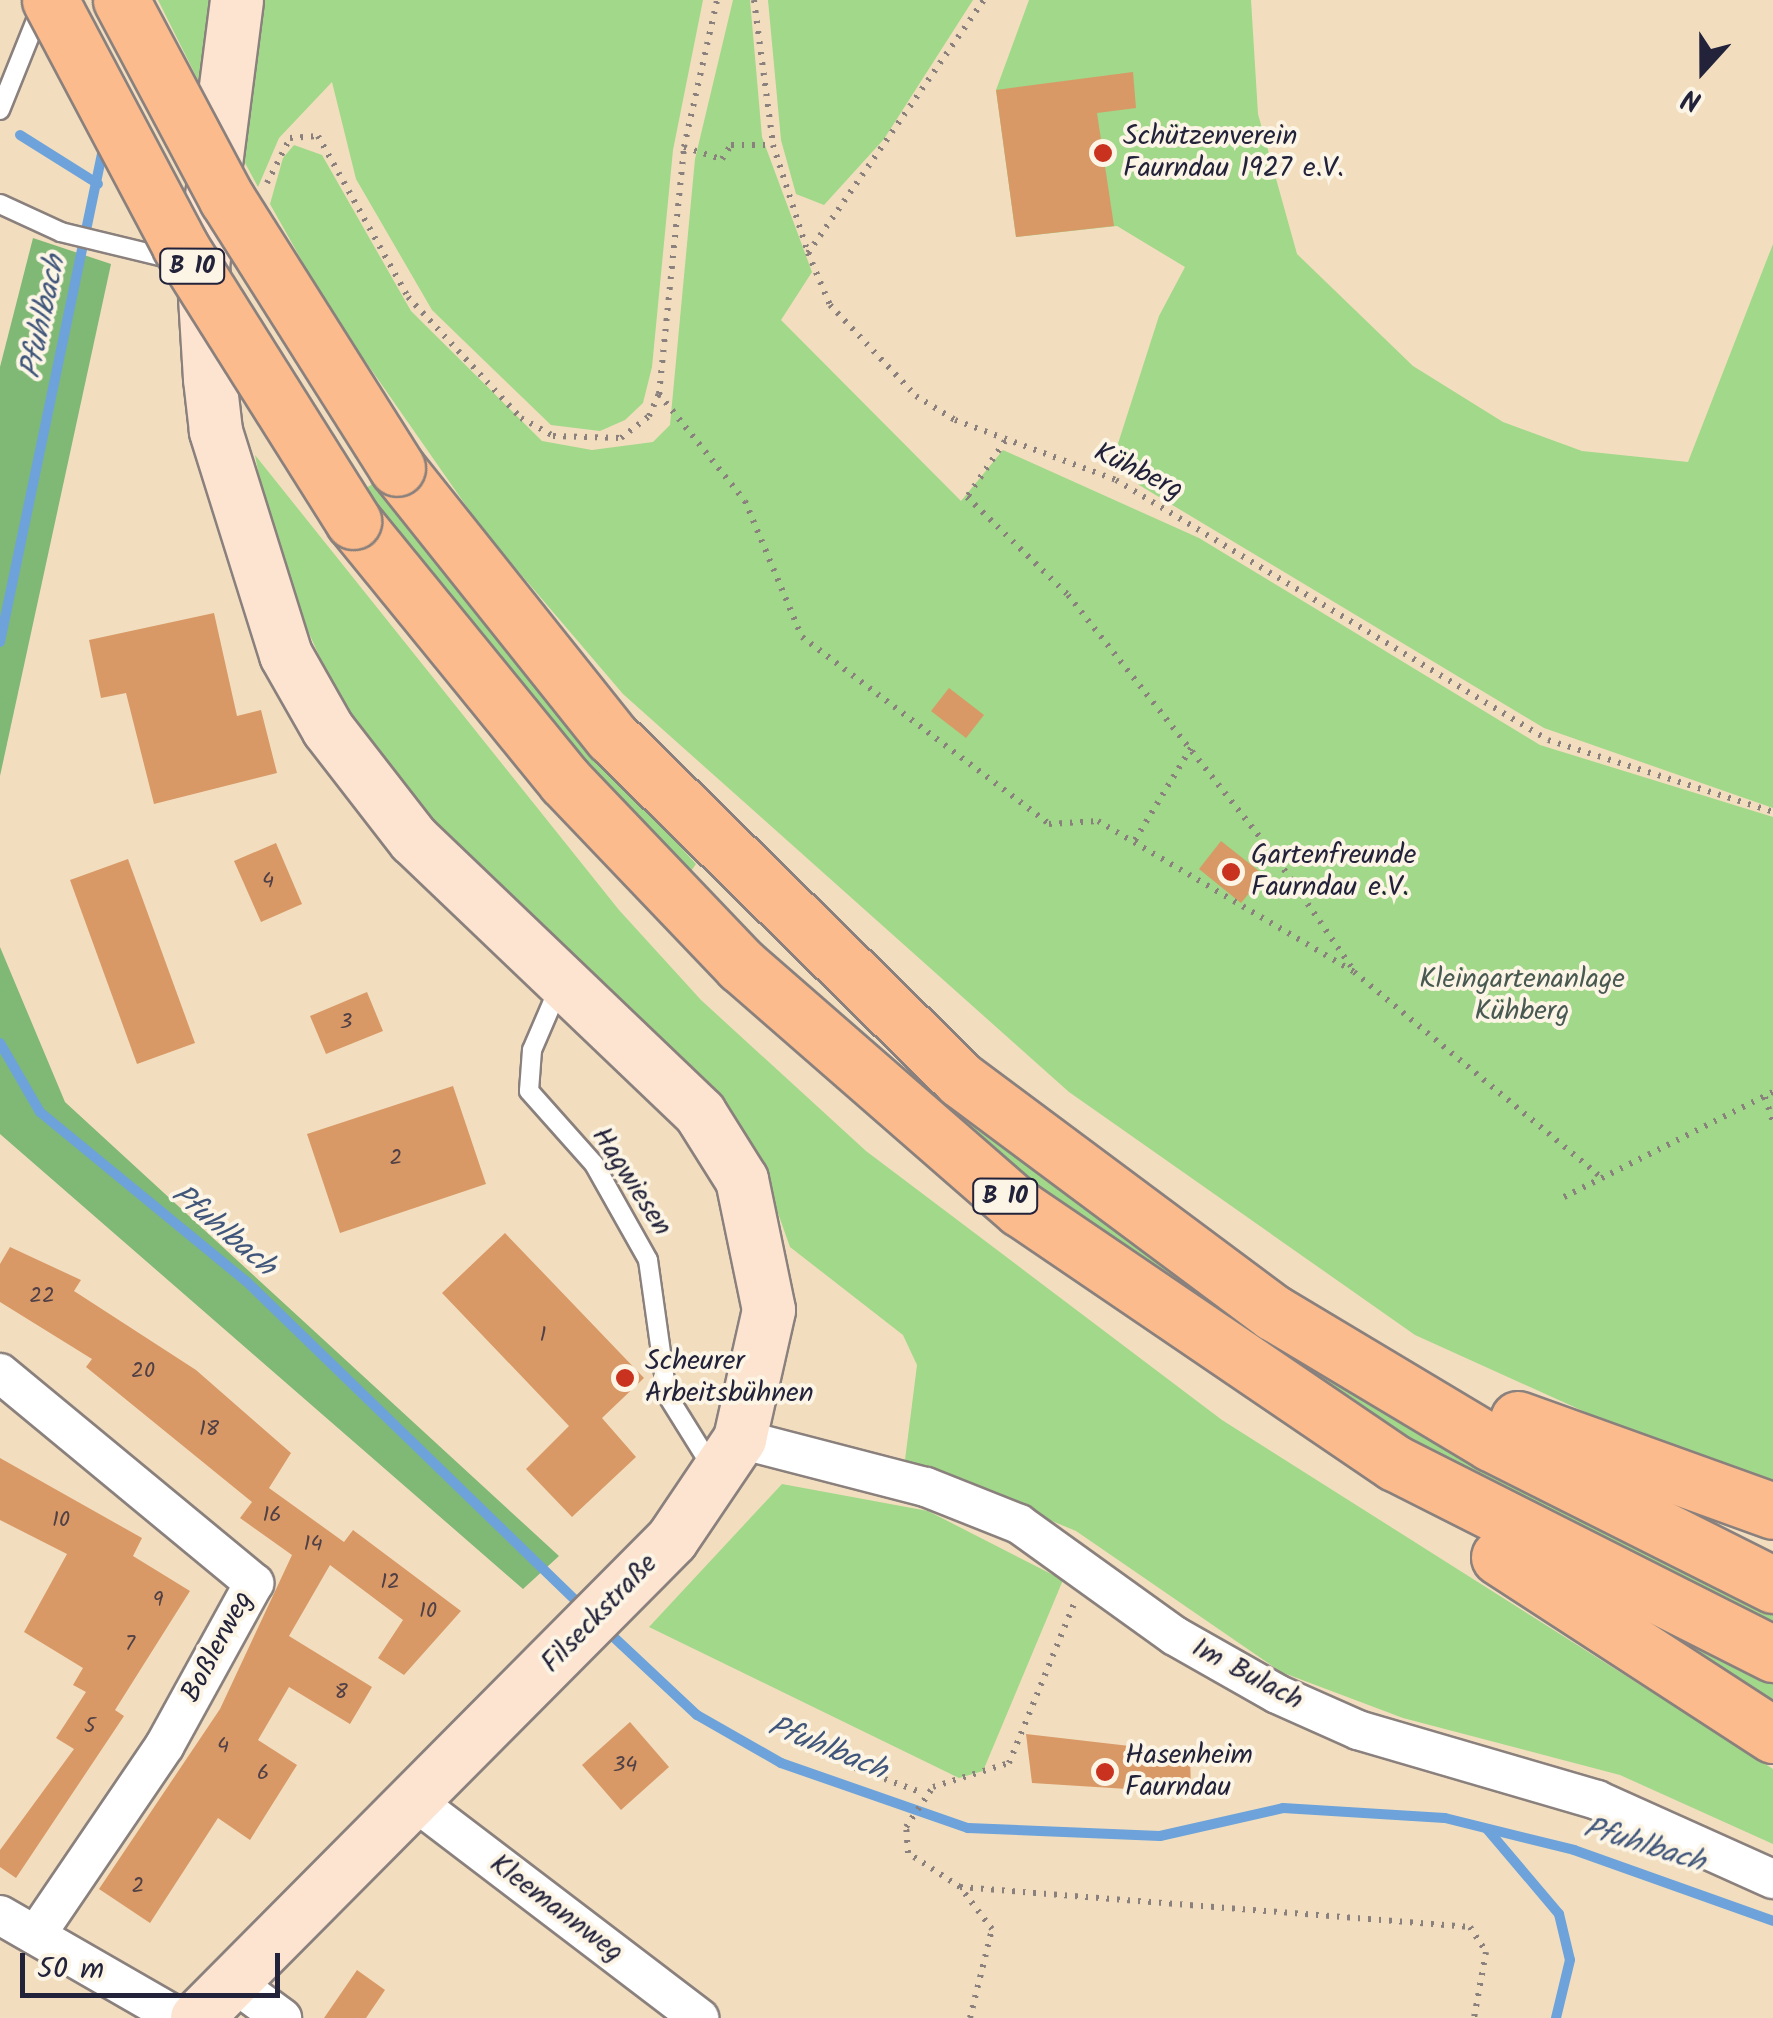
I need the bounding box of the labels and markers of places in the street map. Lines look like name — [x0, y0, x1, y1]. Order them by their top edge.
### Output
place label: Schützenverein Faurndau 1927 e.V. — [1123, 120, 1344, 186]
marker: Schützenverein Faurndau 1927 e.V. — [1092, 142, 1114, 164]
place label: Gartenfreunde Faurndau e.V. — [1251, 839, 1416, 905]
marker: Gartenfreunde Faurndau e.V. — [1220, 861, 1242, 883]
place label: Scheurer Arbeitsbühnen — [645, 1345, 814, 1411]
marker: Scheurer Arbeitsbühnen — [614, 1367, 636, 1389]
place label: Hasenheim Faurndau — [1125, 1739, 1253, 1805]
marker: Hasenheim Faurndau — [1094, 1761, 1116, 1783]

